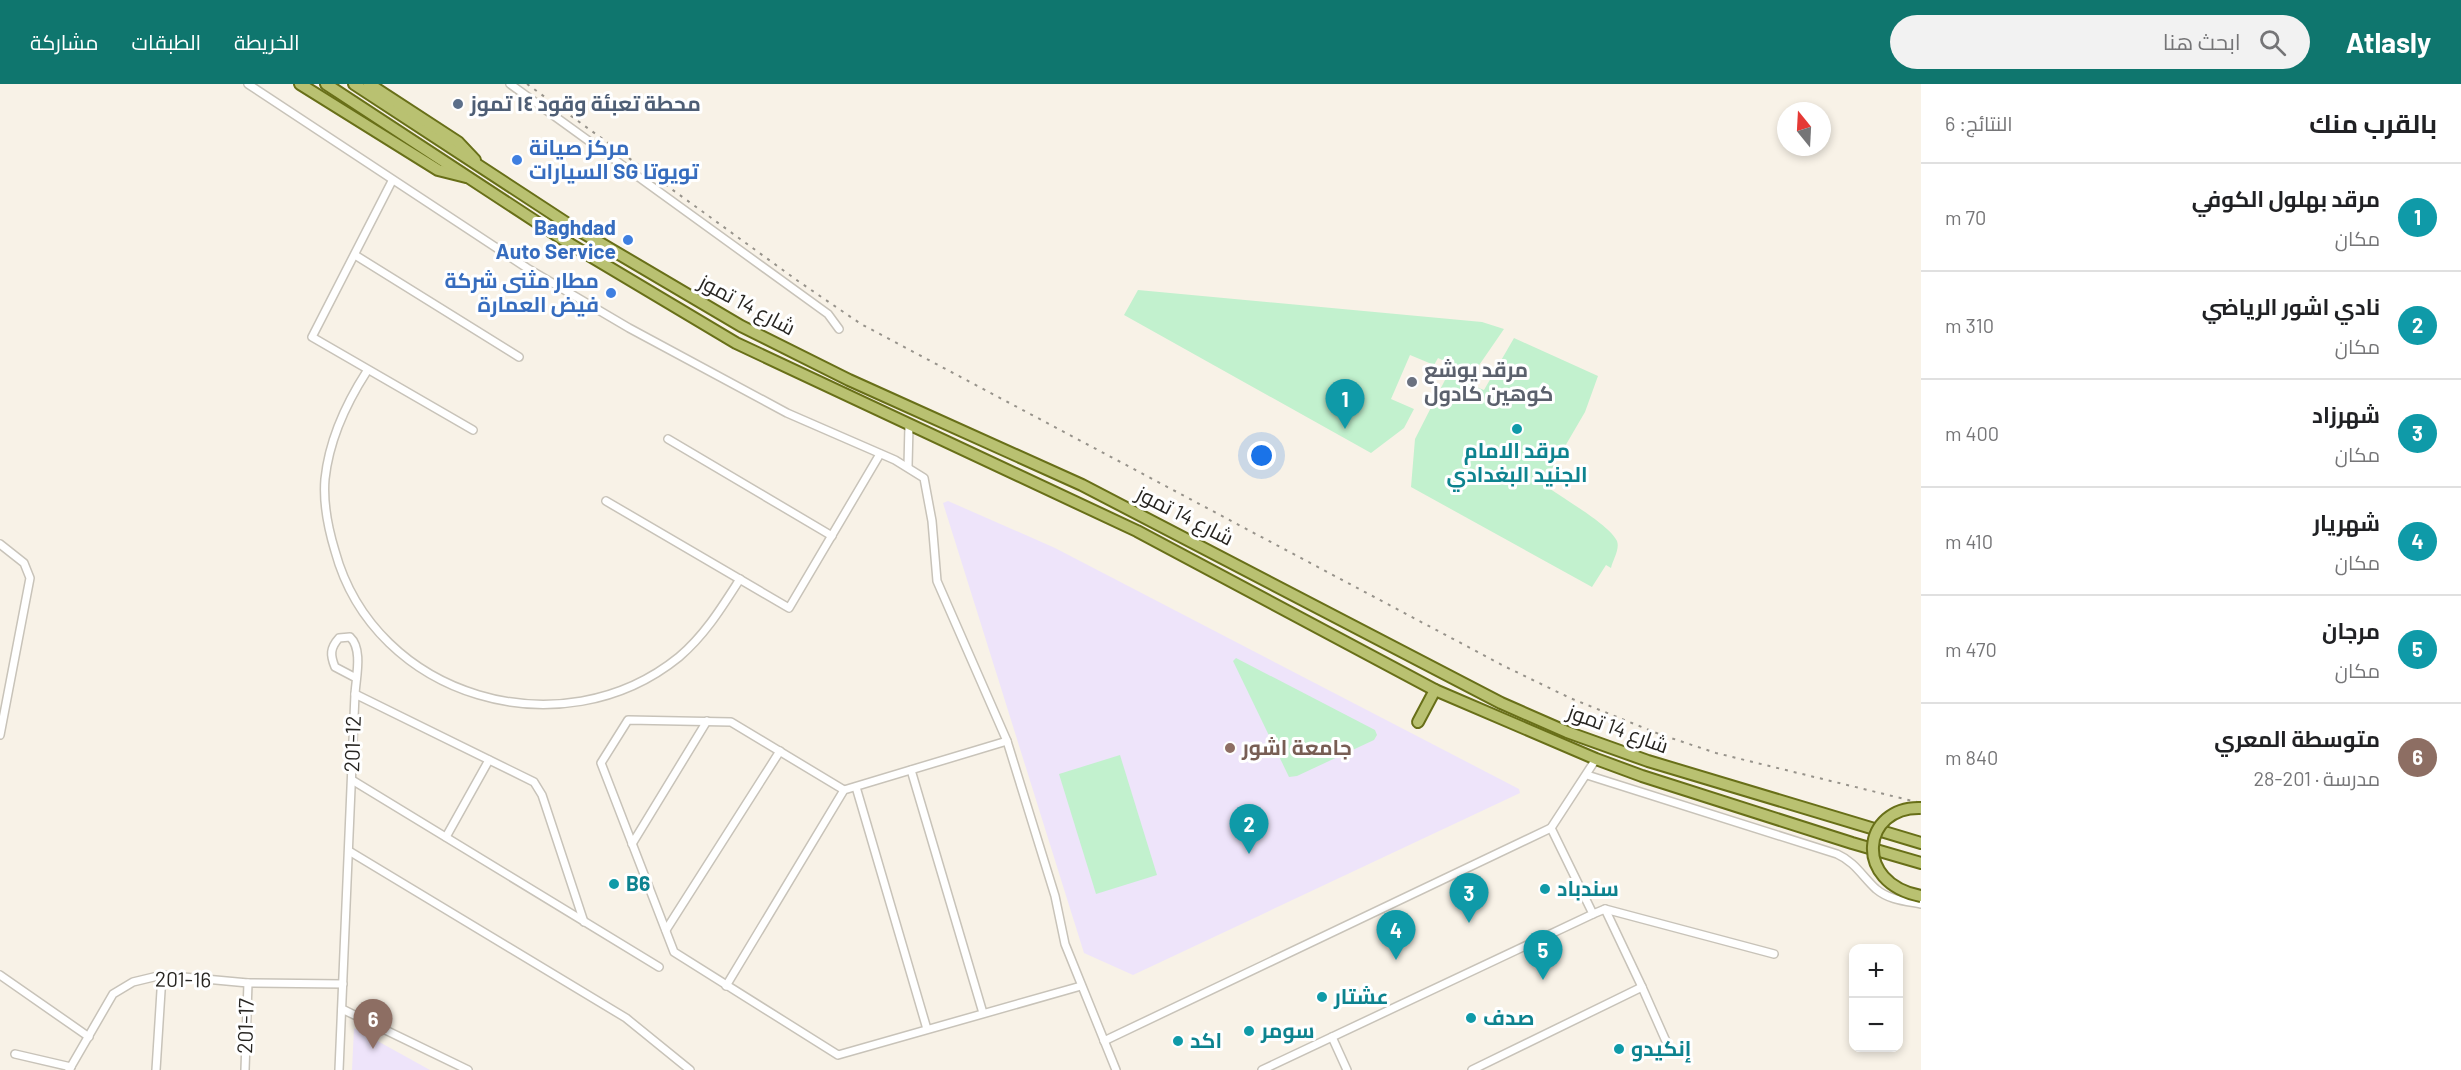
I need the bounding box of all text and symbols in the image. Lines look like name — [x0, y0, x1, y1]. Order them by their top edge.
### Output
search box — [1890, 15, 2310, 69]
text: Atlasly — [2346, 25, 2431, 59]
icon: search — [2256, 26, 2289, 59]
text: ابحث هنا — [2163, 28, 2241, 54]
text: مشاركة — [30, 29, 99, 54]
text: الطبقات — [132, 29, 201, 54]
text: الخريطة — [234, 29, 300, 54]
place label: محطة تعبئة وقود ١٤ تموز — [469, 90, 701, 117]
marker: محطة تعبئة وقود ١٤ تموز — [451, 97, 465, 111]
north arrow — [1777, 102, 1831, 156]
text: بالقرب منك — [2309, 107, 2437, 138]
text: النتائج: 6 — [1945, 111, 2013, 135]
place label: مركز صيانة السيارات SG تويوتا — [529, 134, 700, 185]
marker: مركز صيانة السيارات SG تويوتا — [510, 153, 524, 167]
text: مرقد بهلول الكوفي — [2192, 185, 2380, 211]
text: 70 m — [1945, 205, 1986, 229]
text: 1 — [2414, 205, 2421, 229]
place label: Baghdad Auto Service — [496, 214, 616, 263]
text: مكان — [2335, 226, 2380, 250]
marker: Baghdad Auto Service — [621, 233, 635, 247]
place label: مطار مثنى شركة فيض العمارة — [444, 267, 599, 317]
street label: شارع 14 تموز — [693, 267, 800, 342]
marker: مطار مثنى شركة فيض العمارة — [604, 286, 618, 300]
text: نادي اشور الرياضي — [2202, 293, 2380, 319]
text: 310 m — [1945, 313, 1994, 337]
text: 2 — [2412, 313, 2423, 337]
text: مكان — [2335, 334, 2380, 358]
place label: مرقد يوشع كوهين كادول — [1424, 356, 1553, 407]
marker: مرقد يوشع كوهين كادول — [1405, 375, 1419, 389]
pin: 1 — [1326, 380, 1364, 429]
text: شهرزاد — [2312, 401, 2380, 427]
text: 400 m — [1945, 421, 1999, 445]
text: 3 — [2412, 421, 2423, 445]
marker: مرقد الامام الجنيد البغدادي — [1510, 422, 1524, 436]
place label: مرقد الامام الجنيد البغدادي — [1446, 437, 1588, 492]
your location — [1247, 441, 1276, 470]
text: مكان — [2335, 442, 2380, 466]
street label: شارع 14 تموز — [1131, 479, 1238, 552]
text: شهريار — [2313, 509, 2380, 535]
text: 410 m — [1945, 529, 1993, 553]
text: 4 — [2411, 529, 2424, 553]
text: مكان — [2335, 550, 2380, 574]
text: مرجان — [2322, 617, 2380, 643]
text: 470 m — [1945, 637, 1997, 661]
text: 5 — [2412, 637, 2423, 661]
text: مكان — [2335, 658, 2380, 682]
street label: شارع 14 تموز — [1563, 697, 1672, 760]
street label: 201-12 — [338, 715, 365, 773]
text: متوسطة المعري — [2214, 725, 2380, 751]
place label: جامعة اشور — [1241, 734, 1352, 761]
marker: جامعة اشور — [1223, 741, 1237, 755]
text: 840 m — [1945, 745, 1998, 769]
text: 6 — [2412, 745, 2423, 769]
text: مدرسة · 201-28 — [2253, 766, 2380, 790]
pin: 2 — [1230, 804, 1268, 854]
place label: B6 — [626, 870, 650, 895]
pin: 3 — [1450, 874, 1488, 923]
place label: سندباد — [1557, 875, 1619, 901]
marker: B6 — [607, 877, 621, 891]
marker: سندباد — [1538, 882, 1552, 896]
pin: 4 — [1376, 910, 1416, 960]
pin: 5 — [1524, 930, 1562, 980]
map controls — [1849, 944, 1903, 1052]
button: + — [1849, 944, 1903, 998]
street label: 201-16 — [155, 966, 211, 991]
place label: عشتار — [1333, 983, 1389, 1009]
marker: عشتار — [1315, 990, 1329, 1004]
street label: 201-17 — [231, 998, 258, 1054]
button: − — [1849, 998, 1903, 1052]
pin: 6 — [354, 1000, 392, 1049]
place label: صدف — [1483, 1004, 1534, 1029]
marker: صدف — [1464, 1011, 1478, 1025]
place label: سومر — [1260, 1017, 1315, 1044]
marker: سومر — [1242, 1024, 1256, 1038]
place label: اكد — [1190, 1027, 1222, 1052]
marker: اكد — [1171, 1034, 1185, 1048]
place label: إنكيدو — [1631, 1035, 1691, 1063]
marker: إنكيدو — [1612, 1042, 1626, 1056]

